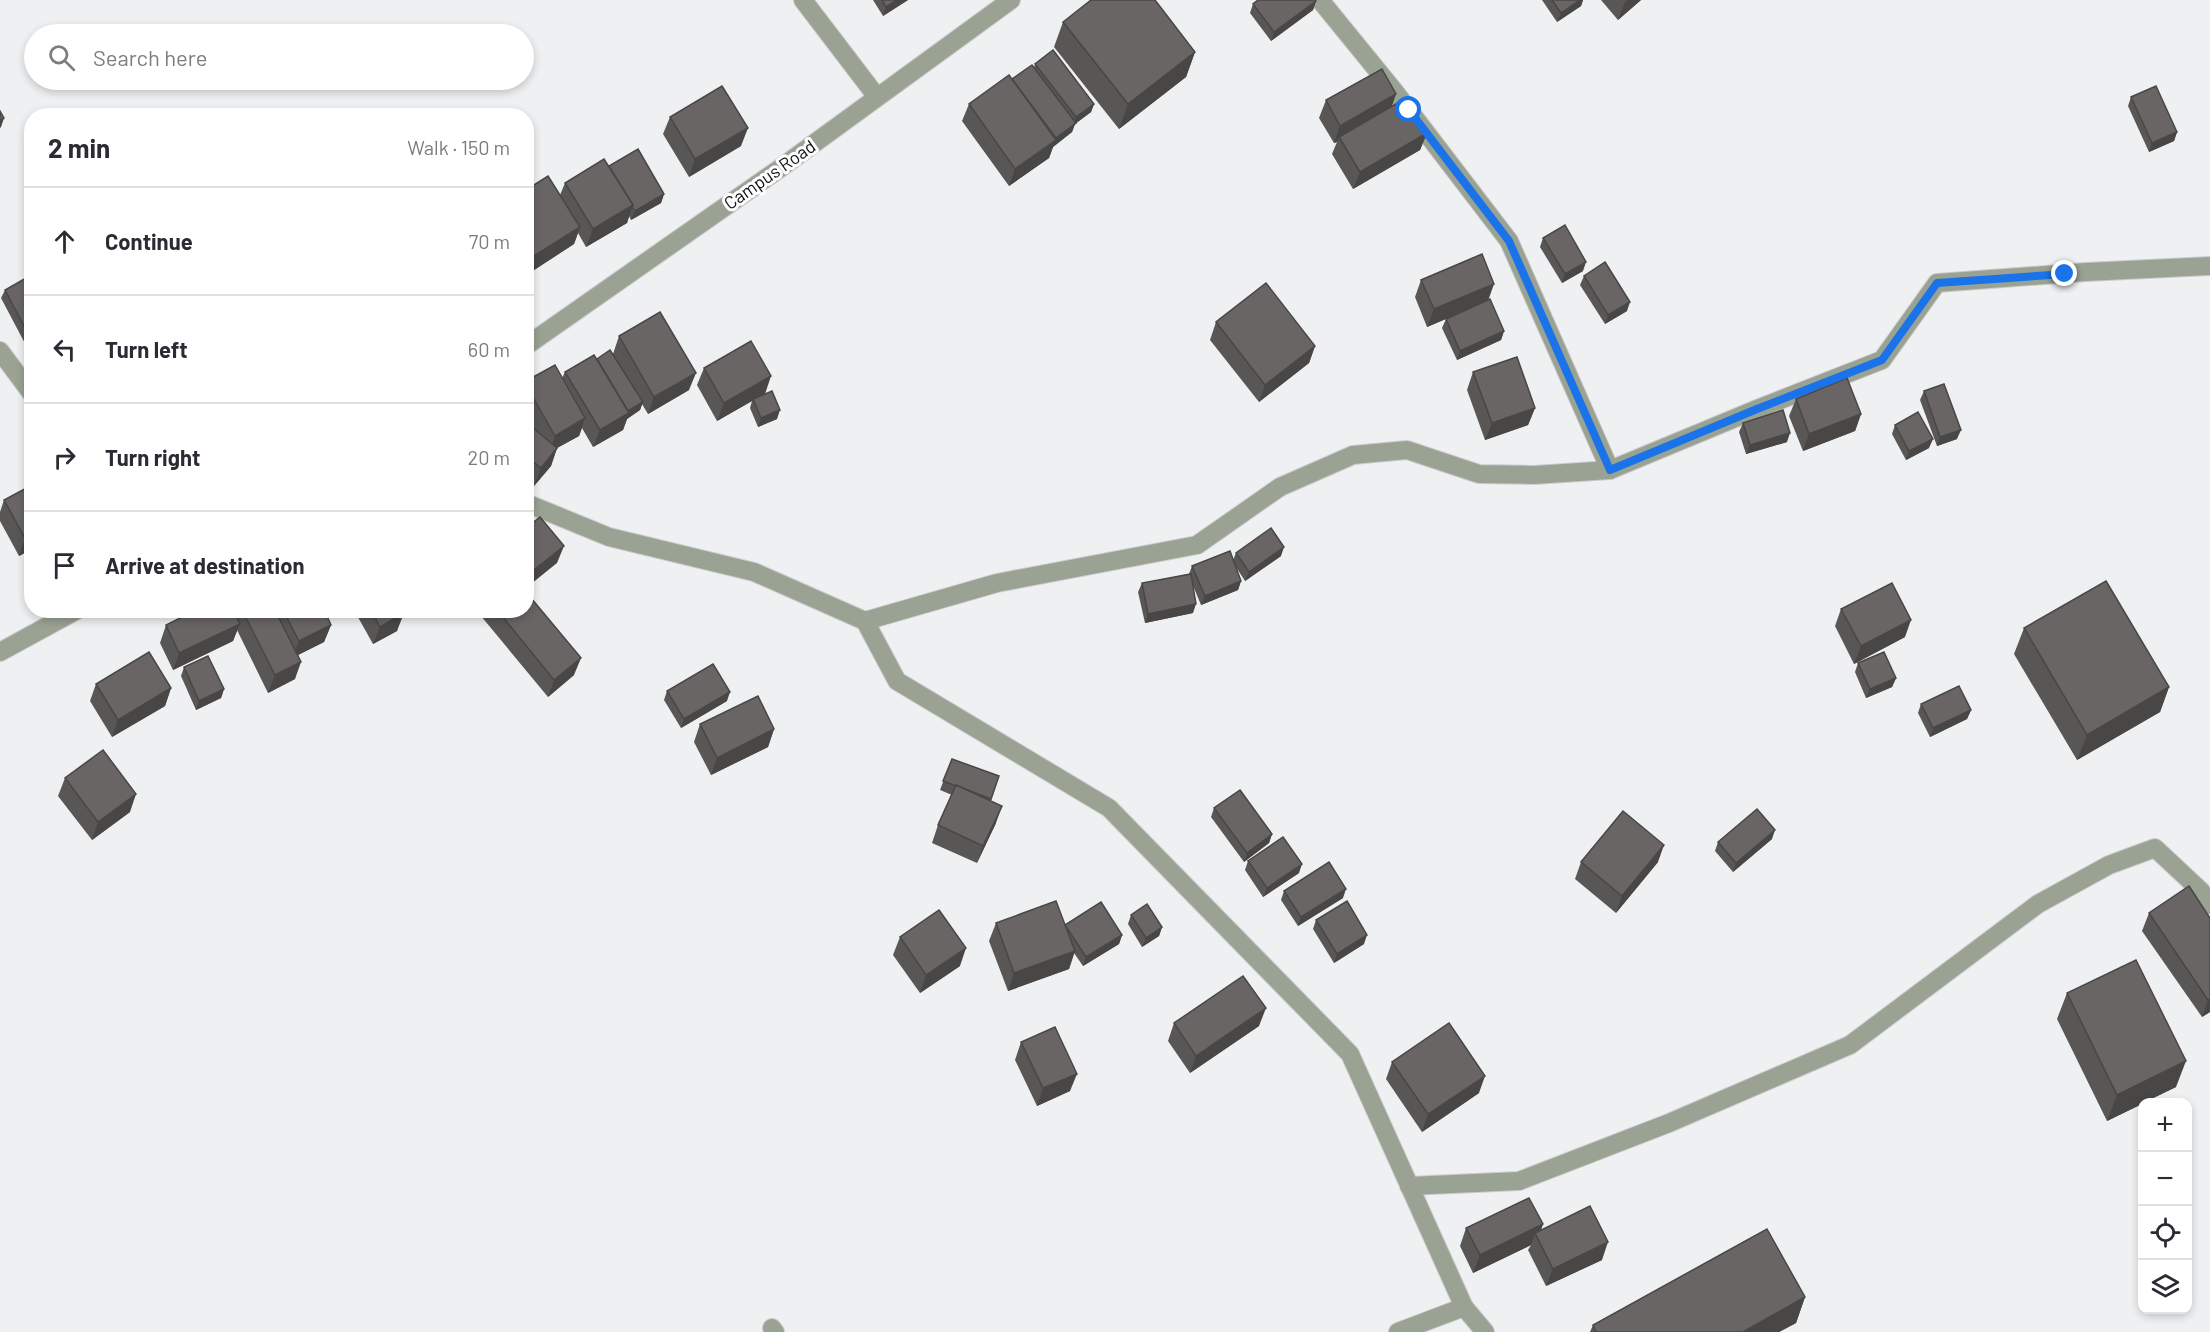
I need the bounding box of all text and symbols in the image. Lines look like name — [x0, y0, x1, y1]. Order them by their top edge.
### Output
search box — [24, 24, 534, 90]
icon: search — [45, 41, 78, 74]
text: Search here — [93, 44, 207, 70]
route start — [1395, 96, 1421, 122]
text: 2 min — [48, 132, 110, 163]
text: Walk · 150 m — [407, 135, 510, 159]
street label: Campus Road — [719, 135, 819, 214]
icon: ahead — [48, 225, 81, 258]
text: Continue — [105, 228, 193, 254]
text: 70 m — [469, 229, 510, 253]
route end — [2051, 260, 2077, 286]
icon: left — [48, 333, 81, 366]
text: Turn left — [105, 336, 188, 362]
text: 60 m — [468, 337, 510, 361]
icon: right — [48, 441, 81, 474]
text: Turn right — [105, 444, 200, 470]
text: 20 m — [467, 445, 510, 469]
icon: arrive — [48, 549, 81, 582]
text: Arrive at destination — [105, 552, 304, 578]
map controls — [2138, 1098, 2192, 1314]
button: + — [2138, 1098, 2192, 1152]
button: − — [2138, 1152, 2192, 1206]
button: locate — [2138, 1206, 2192, 1260]
button: layers — [2138, 1260, 2192, 1314]

